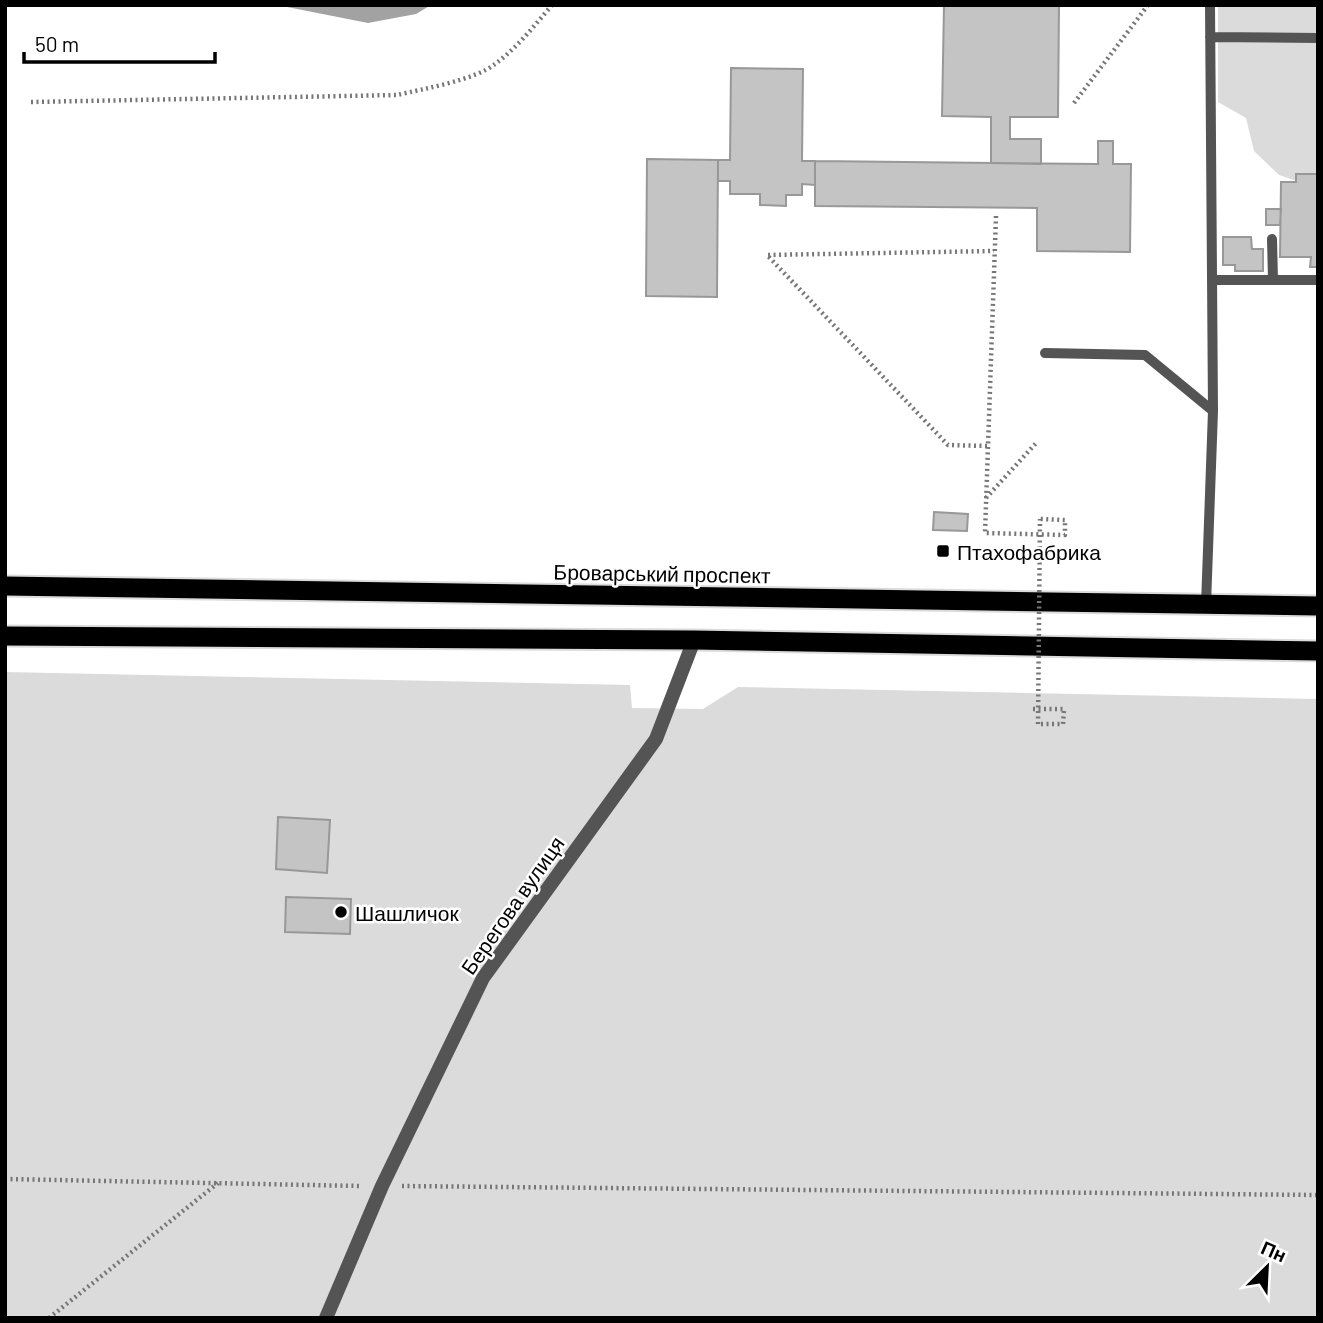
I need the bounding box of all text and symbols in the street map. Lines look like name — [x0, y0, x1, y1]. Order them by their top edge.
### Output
scale bar — [24, 21, 215, 65]
text: 50 m — [35, 31, 79, 56]
place label: Птахофабрика — [957, 539, 1101, 564]
marker: Птахофабрика — [935, 543, 951, 559]
street label: Броварський проспект — [553, 559, 771, 587]
street label: Берегова вулиця — [455, 831, 569, 979]
place label: Шашличок — [355, 900, 459, 925]
marker: Шашличок — [333, 904, 349, 920]
north arrow — [1232, 1232, 1302, 1302]
text: Пн — [1258, 1235, 1290, 1267]

